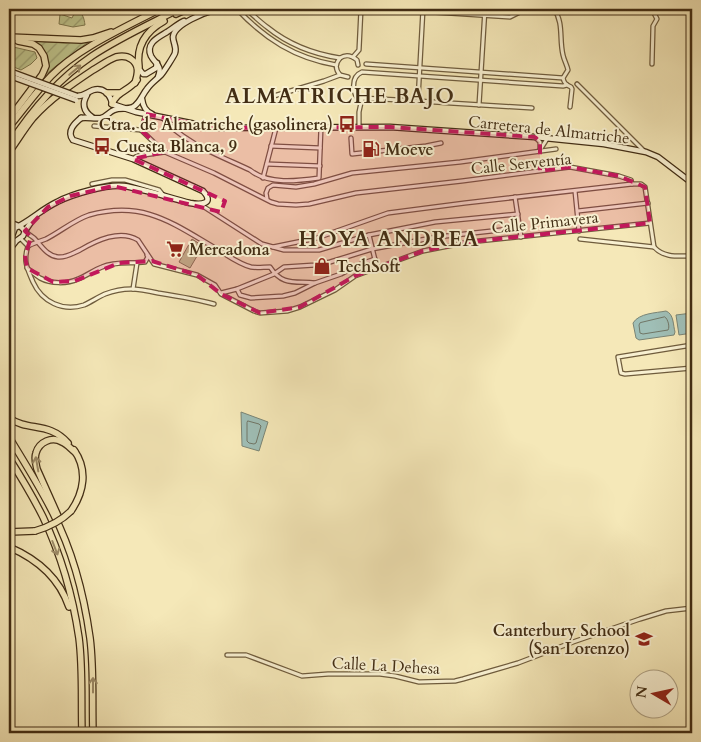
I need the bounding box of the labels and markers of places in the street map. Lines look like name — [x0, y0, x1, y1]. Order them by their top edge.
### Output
place label: Ctra. de Almatriche (gasolinera) — [99, 114, 333, 136]
bus stop icon: Ctra. de Almatriche (gasolinera) — [337, 114, 357, 134]
bus stop icon: Cuesta Blanca, 9 — [92, 136, 112, 156]
place label: Cuesta Blanca, 9 — [116, 136, 237, 158]
fuel station icon: Moeve — [361, 139, 381, 159]
place label: Moeve — [385, 139, 434, 161]
supermarket icon: Mercadona — [165, 239, 185, 259]
place label: Mercadona — [189, 239, 270, 261]
shop icon: TechSoft — [312, 256, 332, 276]
place label: TechSoft — [336, 256, 401, 278]
place label: Canterbury School (San Lorenzo) — [493, 620, 630, 660]
school or university icon: Canterbury School (San Lorenzo) — [634, 629, 654, 649]

